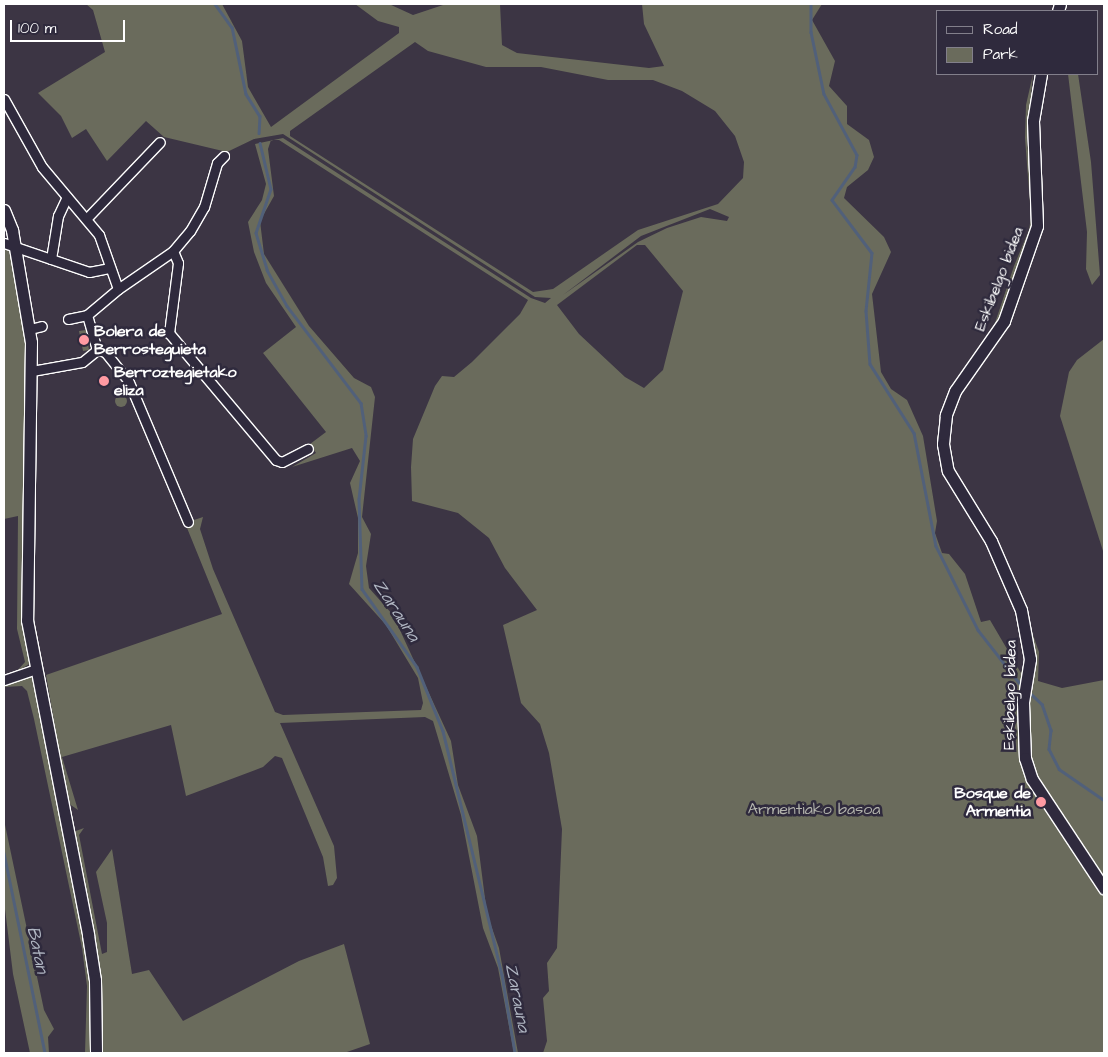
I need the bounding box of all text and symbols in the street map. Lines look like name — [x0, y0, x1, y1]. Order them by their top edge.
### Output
scale bar — [12, 10, 128, 42]
legend — [936, 10, 1098, 75]
text: 100 m — [18, 18, 57, 39]
text: Road — [983, 19, 1017, 40]
text: Park — [983, 44, 1018, 65]
street label: Eskibelgo bidea — [970, 224, 1028, 334]
place label: Bolera de Berrosteguieta — [94, 321, 206, 359]
marker: Bolera de Berrosteguieta — [78, 334, 90, 346]
place label: Berroztegietako eliza — [114, 362, 236, 400]
marker: Berroztegietako eliza — [98, 375, 110, 387]
water label: Zarauna — [368, 576, 424, 646]
street label: Eskibelgo bidea — [999, 640, 1021, 750]
place label: Bosque de Armentia — [954, 783, 1031, 821]
marker: Bosque de Armentia — [1035, 796, 1047, 808]
park label: Armentiako basoa — [748, 799, 880, 819]
water label: Batan — [22, 925, 52, 975]
water label: Zarauna — [500, 962, 534, 1034]

